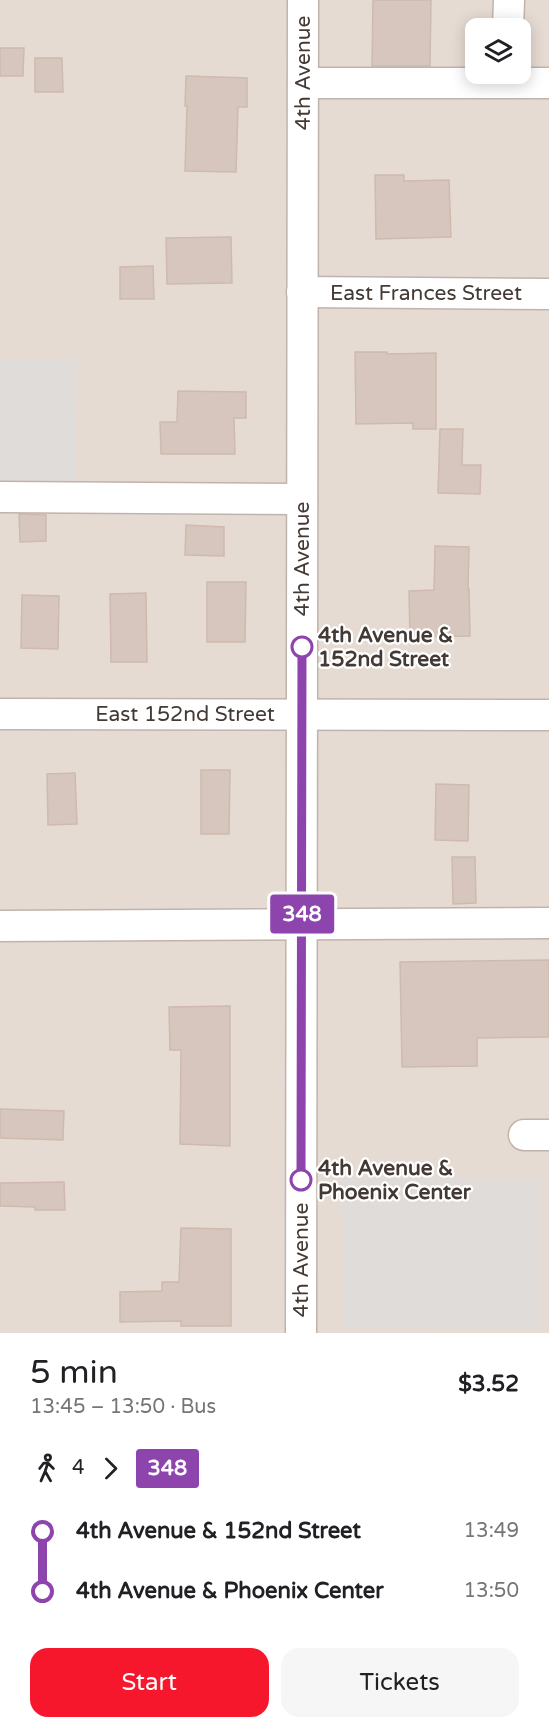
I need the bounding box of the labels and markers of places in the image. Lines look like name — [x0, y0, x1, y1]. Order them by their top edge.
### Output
place label: 4th Avenue & 152nd Street — [318, 623, 453, 672]
marker: 4th Avenue & 152nd Street — [291, 636, 313, 658]
place label: 4th Avenue & Phoenix Center — [318, 1156, 472, 1205]
marker: 4th Avenue & Phoenix Center — [290, 1169, 312, 1191]

